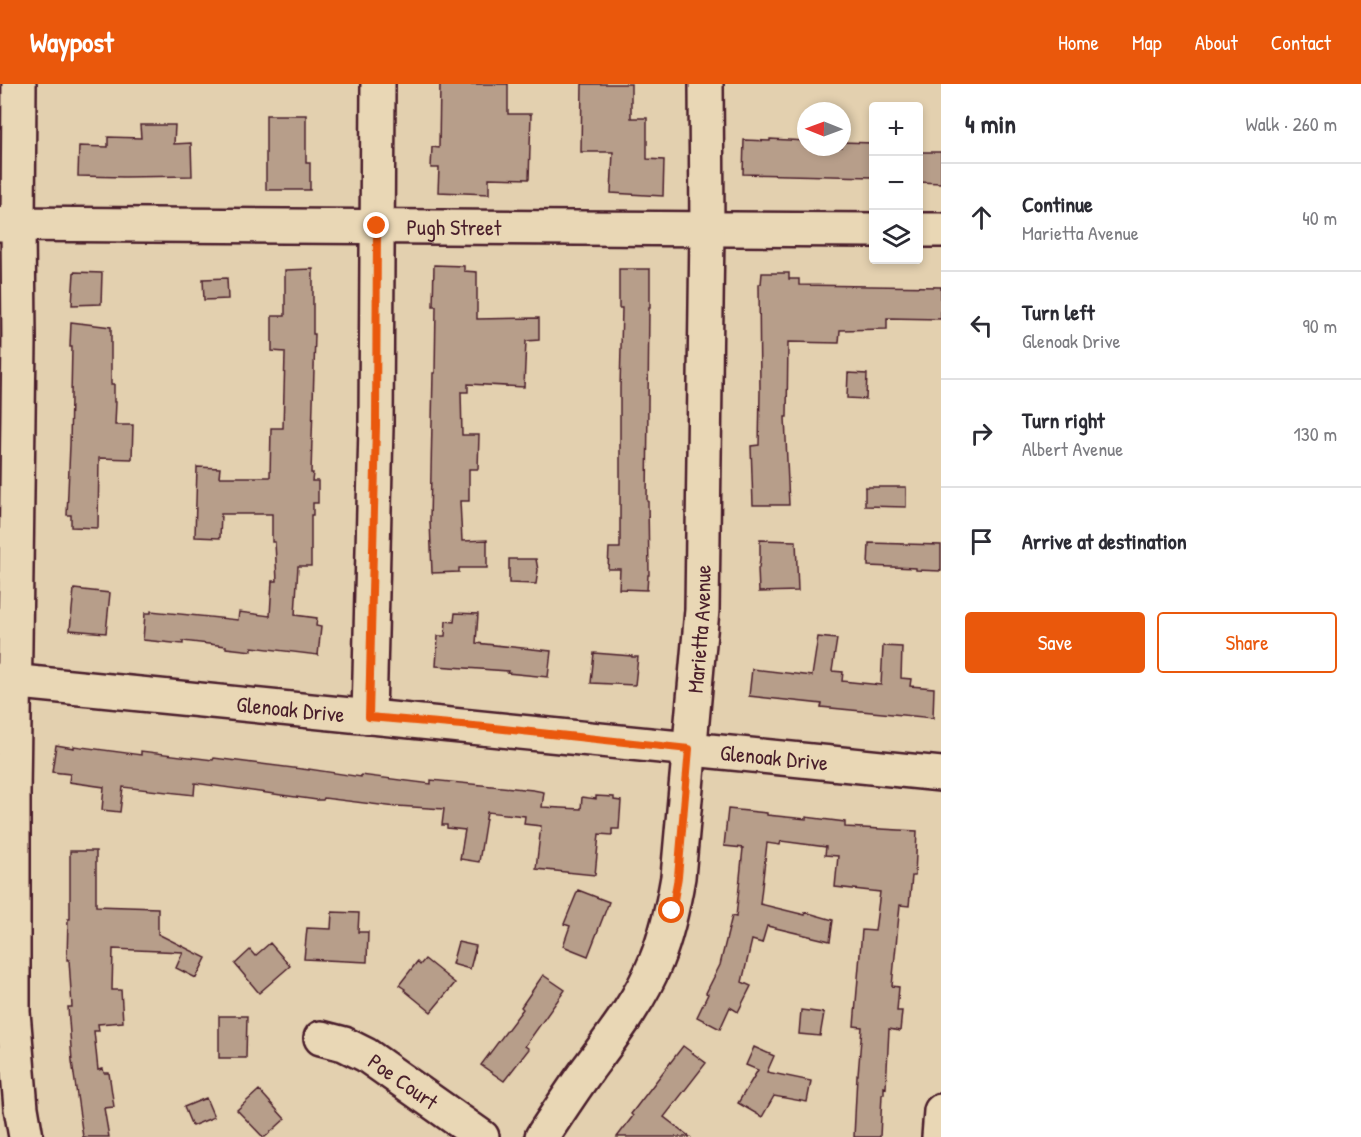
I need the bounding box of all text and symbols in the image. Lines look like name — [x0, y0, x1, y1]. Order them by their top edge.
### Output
text: Waypost — [30, 23, 114, 61]
text: Home — [1058, 28, 1099, 57]
text: Map — [1132, 28, 1162, 57]
text: About — [1195, 28, 1238, 57]
text: Contact — [1271, 28, 1331, 57]
north arrow — [797, 102, 851, 156]
map controls — [869, 102, 923, 264]
button: + — [869, 102, 923, 156]
text: 4 min — [965, 106, 1016, 141]
text: Walk · 260 m — [1246, 110, 1337, 137]
button: − — [869, 156, 923, 210]
text: Continue — [1022, 189, 1093, 219]
icon: ahead — [965, 201, 998, 234]
text: 40 m — [1302, 204, 1337, 231]
button: layers — [869, 210, 923, 264]
route end — [363, 212, 389, 238]
street label: Pugh Street — [406, 212, 502, 242]
text: Marietta Avenue — [1022, 219, 1139, 246]
text: Turn left — [1022, 297, 1095, 327]
icon: left — [965, 309, 998, 342]
text: 90 m — [1303, 312, 1337, 339]
text: Glenoak Drive — [1022, 327, 1120, 354]
text: Turn right — [1022, 405, 1105, 435]
icon: right — [965, 417, 998, 450]
text: 130 m — [1294, 420, 1337, 447]
text: Albert Avenue — [1022, 435, 1123, 462]
icon: arrive — [965, 525, 998, 558]
text: Arrive at destination — [1022, 526, 1187, 556]
street label: Marietta Avenue — [680, 564, 718, 694]
button: Save — [965, 612, 1145, 673]
button: Share — [1157, 612, 1337, 673]
street label: Glenoak Drive — [235, 689, 346, 729]
street label: Glenoak Drive — [719, 737, 830, 778]
route start — [658, 897, 684, 923]
street label: Poe Court — [362, 1046, 445, 1117]

